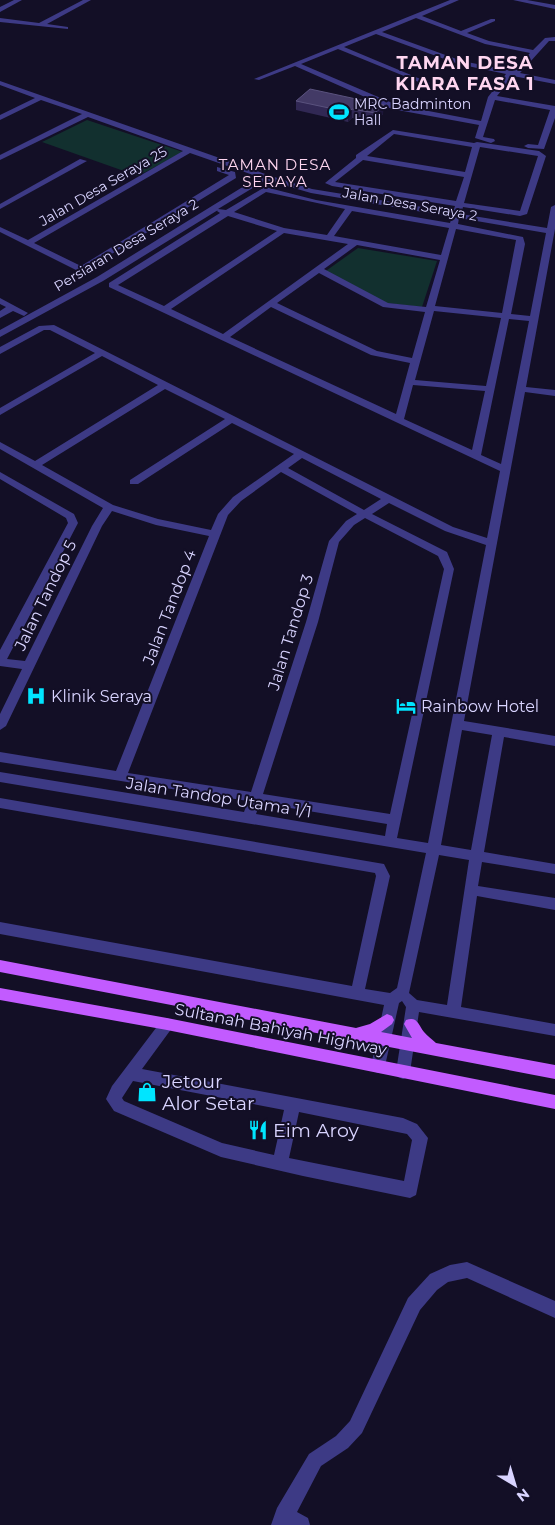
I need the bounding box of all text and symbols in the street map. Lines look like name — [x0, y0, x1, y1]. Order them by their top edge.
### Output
district label: TAMAN DESA KIARA FASA 1 — [395, 52, 535, 95]
place label: MRC Badminton Hall — [354, 95, 471, 129]
sports icon: MRC Badminton Hall — [328, 101, 350, 123]
street label: Jalan Desa Seraya 25 — [35, 142, 170, 230]
district label: TAMAN DESA SERAYA — [219, 155, 331, 191]
street label: Jalan Desa Seraya 2 — [340, 183, 479, 225]
street label: Persiaran Desa Seraya 2 — [51, 195, 202, 295]
street label: Jalan Tandop 5 — [10, 537, 80, 654]
street label: Jalan Tandop 4 — [138, 547, 200, 668]
street label: Jalan Tandop 3 — [264, 572, 317, 693]
hospital icon: Klinik Seraya — [25, 685, 47, 707]
place label: Klinik Seraya — [51, 687, 152, 706]
hotel icon: Rainbow Hotel — [395, 695, 417, 717]
place label: Rainbow Hotel — [421, 697, 539, 716]
street label: Jalan Tandop Utama 1/1 — [124, 773, 313, 822]
street label: Sultanah Bahiyah Highway — [173, 1000, 389, 1059]
place label: Jetour Alor Setar — [161, 1070, 255, 1115]
shop icon: Jetour Alor Setar — [136, 1081, 158, 1103]
restaurant icon: Eim Aroy — [247, 1119, 269, 1141]
place label: Eim Aroy — [273, 1119, 360, 1142]
north arrow — [490, 1460, 540, 1510]
text: N — [513, 1485, 533, 1506]

